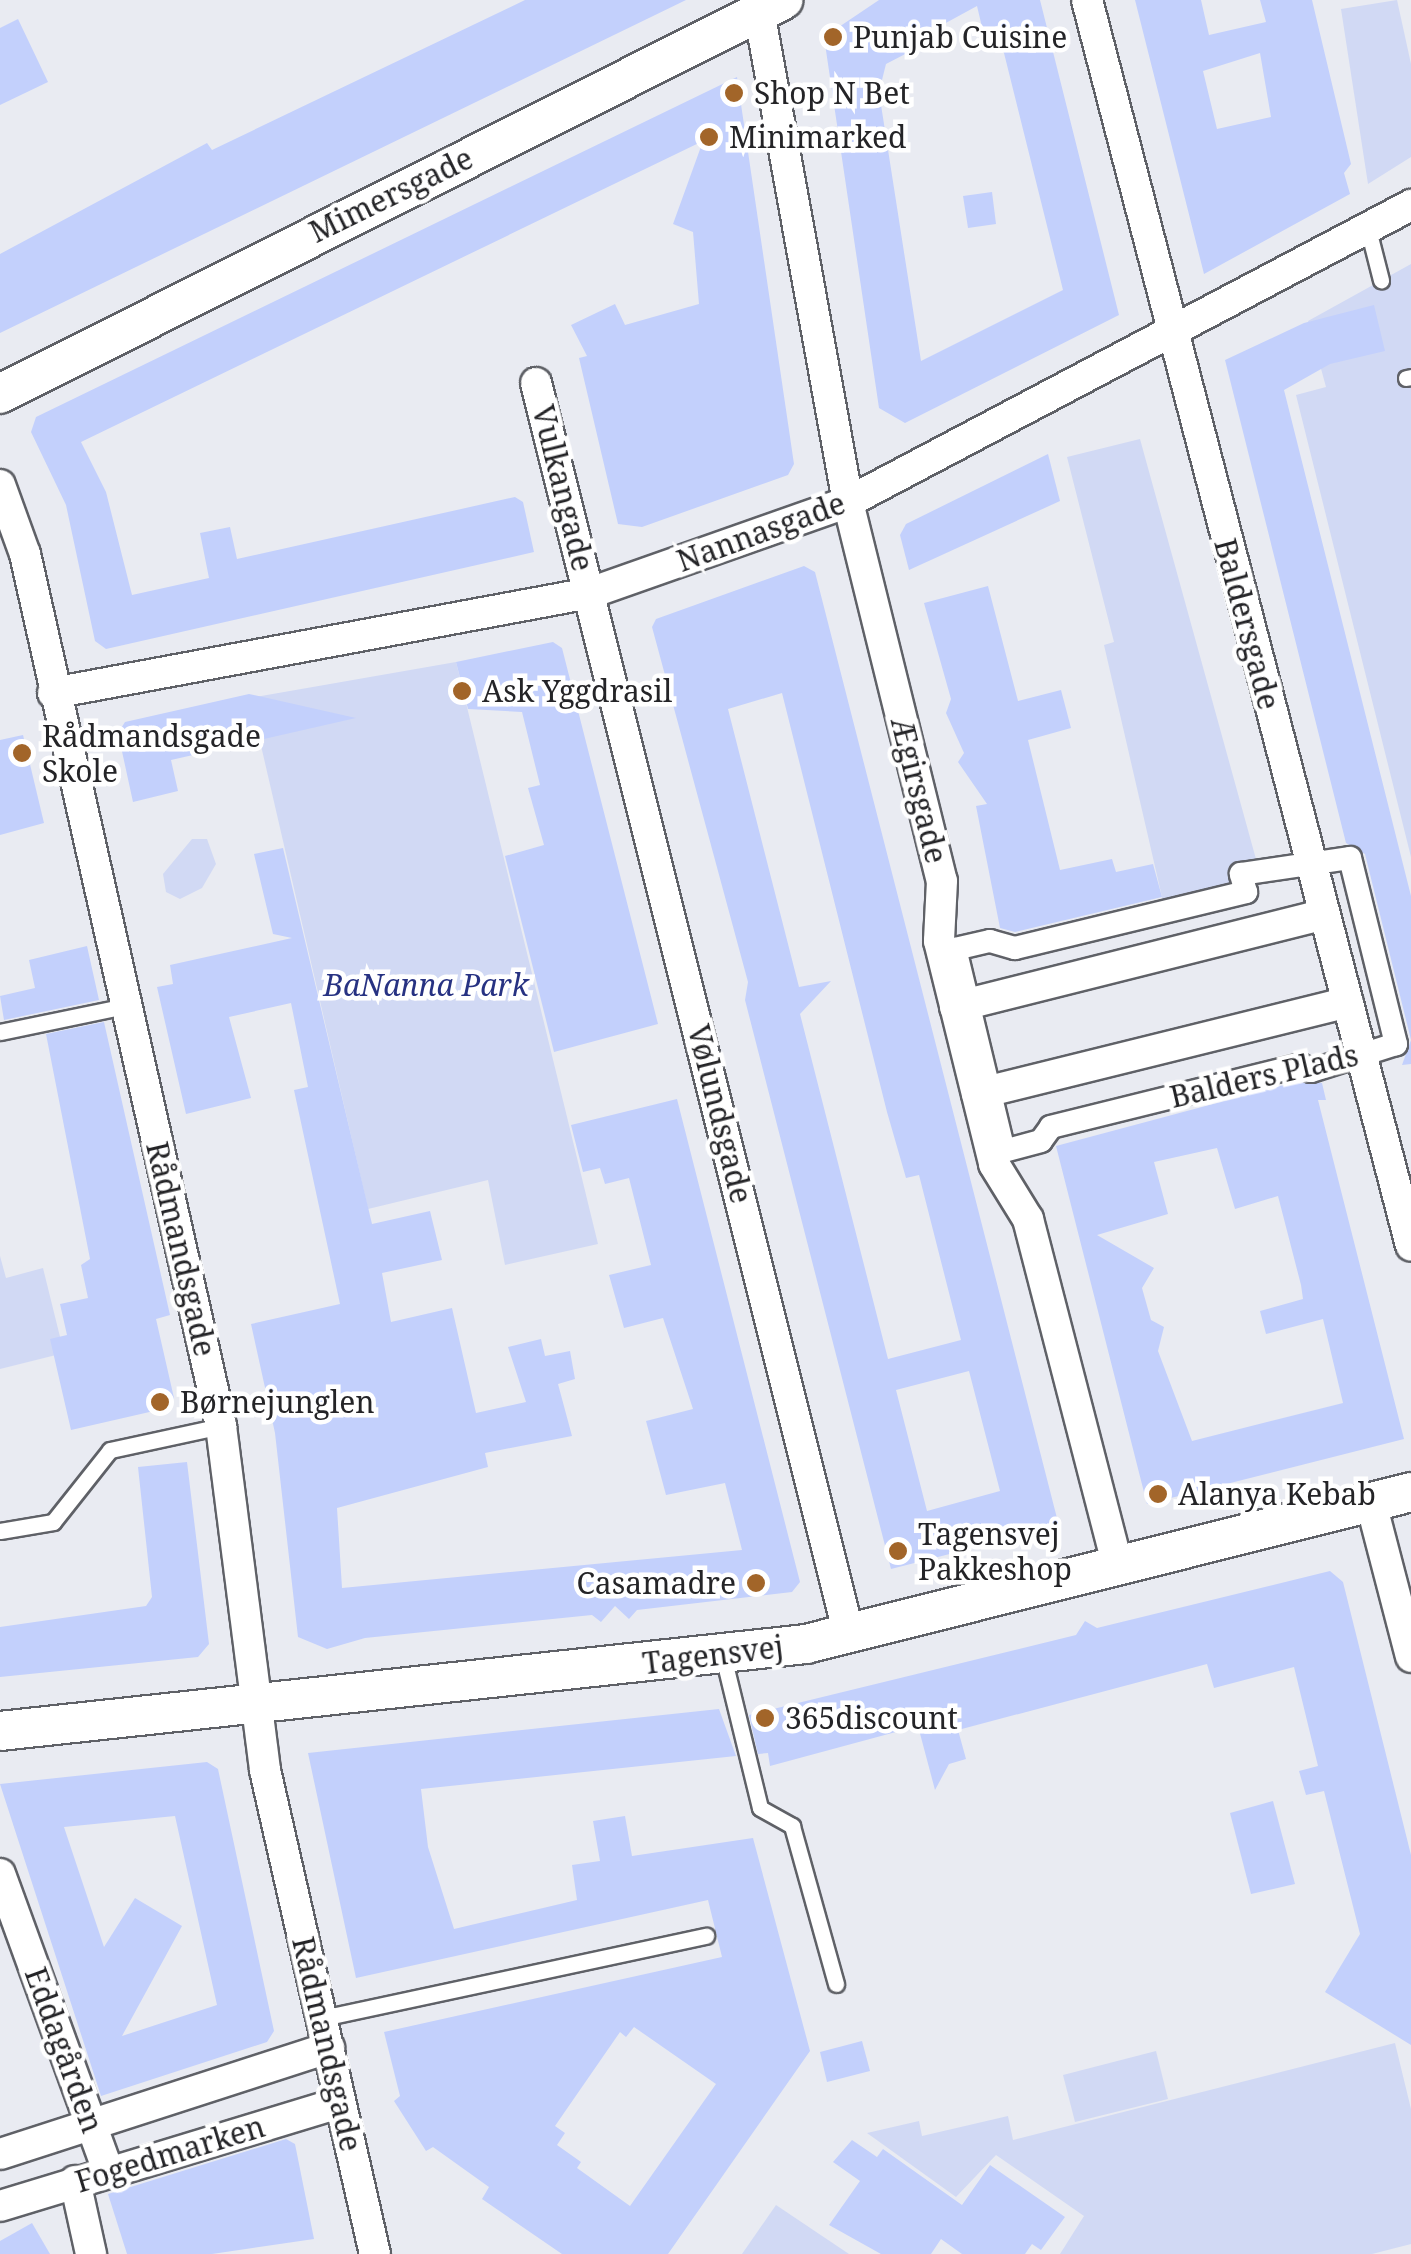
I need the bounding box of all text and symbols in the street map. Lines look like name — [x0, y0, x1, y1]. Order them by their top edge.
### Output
place label: Punjab Cuisine — [853, 19, 1067, 55]
marker: Punjab Cuisine — [822, 26, 844, 48]
place label: Shop N Bet — [754, 75, 910, 111]
marker: Shop N Bet — [723, 82, 745, 104]
place label: Minimarked — [729, 119, 906, 155]
marker: Minimarked — [698, 126, 720, 148]
street label: Mimersgade — [303, 140, 479, 250]
street label: Vulkangade — [525, 401, 601, 575]
street label: Nannasgade — [672, 485, 850, 579]
street label: Baldersgade — [1207, 535, 1287, 713]
place label: Ask Yggdrasil — [482, 673, 672, 709]
marker: Ask Yggdrasil — [451, 680, 473, 702]
street label: Ægirsgade — [883, 713, 955, 867]
place label: Rådmandsgade Skole — [42, 718, 261, 788]
marker: Rådmandsgade Skole — [11, 742, 33, 764]
park label: BaNanna Park — [323, 967, 529, 1003]
street label: Vølundsgade — [680, 1021, 760, 1207]
street label: Balders Plads — [1166, 1037, 1362, 1115]
street label: Rådmandsgade — [139, 1138, 223, 1360]
place label: Børnejunglen — [180, 1384, 375, 1420]
marker: Børnejunglen — [149, 1391, 171, 1413]
place label: Alanya Kebab — [1178, 1476, 1376, 1512]
marker: Alanya Kebab — [1147, 1483, 1169, 1505]
place label: Tagensvej Pakkeshop — [918, 1516, 1072, 1586]
marker: Tagensvej Pakkeshop — [887, 1540, 909, 1562]
place label: Casamadre — [576, 1565, 736, 1601]
marker: Casamadre — [745, 1572, 767, 1594]
street label: Tagensvej — [640, 1628, 786, 1682]
place label: 365discount — [785, 1700, 958, 1736]
marker: 365discount — [754, 1707, 776, 1729]
street label: Rådmandsgade — [285, 1933, 369, 2155]
street label: Eddagården — [17, 1962, 111, 2138]
street label: Fogedmarken — [71, 2108, 269, 2200]

